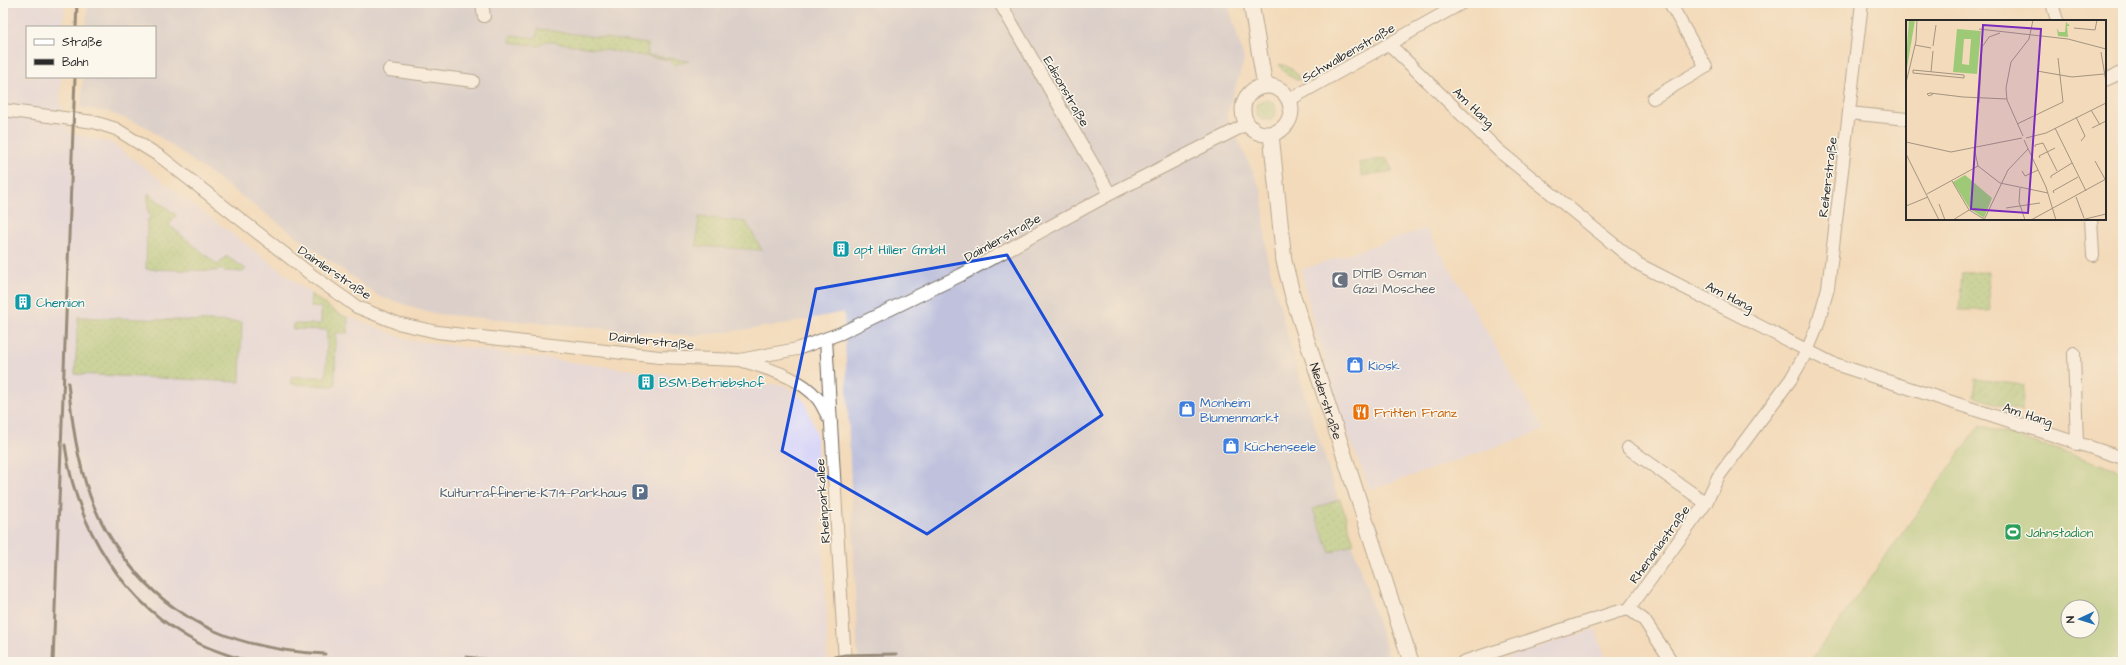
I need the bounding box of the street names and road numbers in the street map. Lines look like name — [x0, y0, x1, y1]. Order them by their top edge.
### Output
street label: Schwalbenstraße — [1299, 19, 1398, 87]
street label: Edisonstraße — [1039, 53, 1094, 130]
street label: Am Hang — [1448, 83, 1498, 133]
street label: Reiherstraße — [1814, 136, 1842, 218]
street label: Daimlerstraße — [961, 209, 1044, 266]
street label: Daimlerstraße — [294, 242, 375, 304]
street label: Am Hang — [1702, 277, 1757, 318]
street label: Daimlerstraße — [609, 328, 695, 354]
street label: Niederstraße — [1305, 360, 1347, 442]
street label: Am Hang — [2000, 398, 2055, 432]
street label: Rheinparkallee — [811, 458, 835, 544]
street label: Rhenaniastraße — [1625, 502, 1694, 587]

